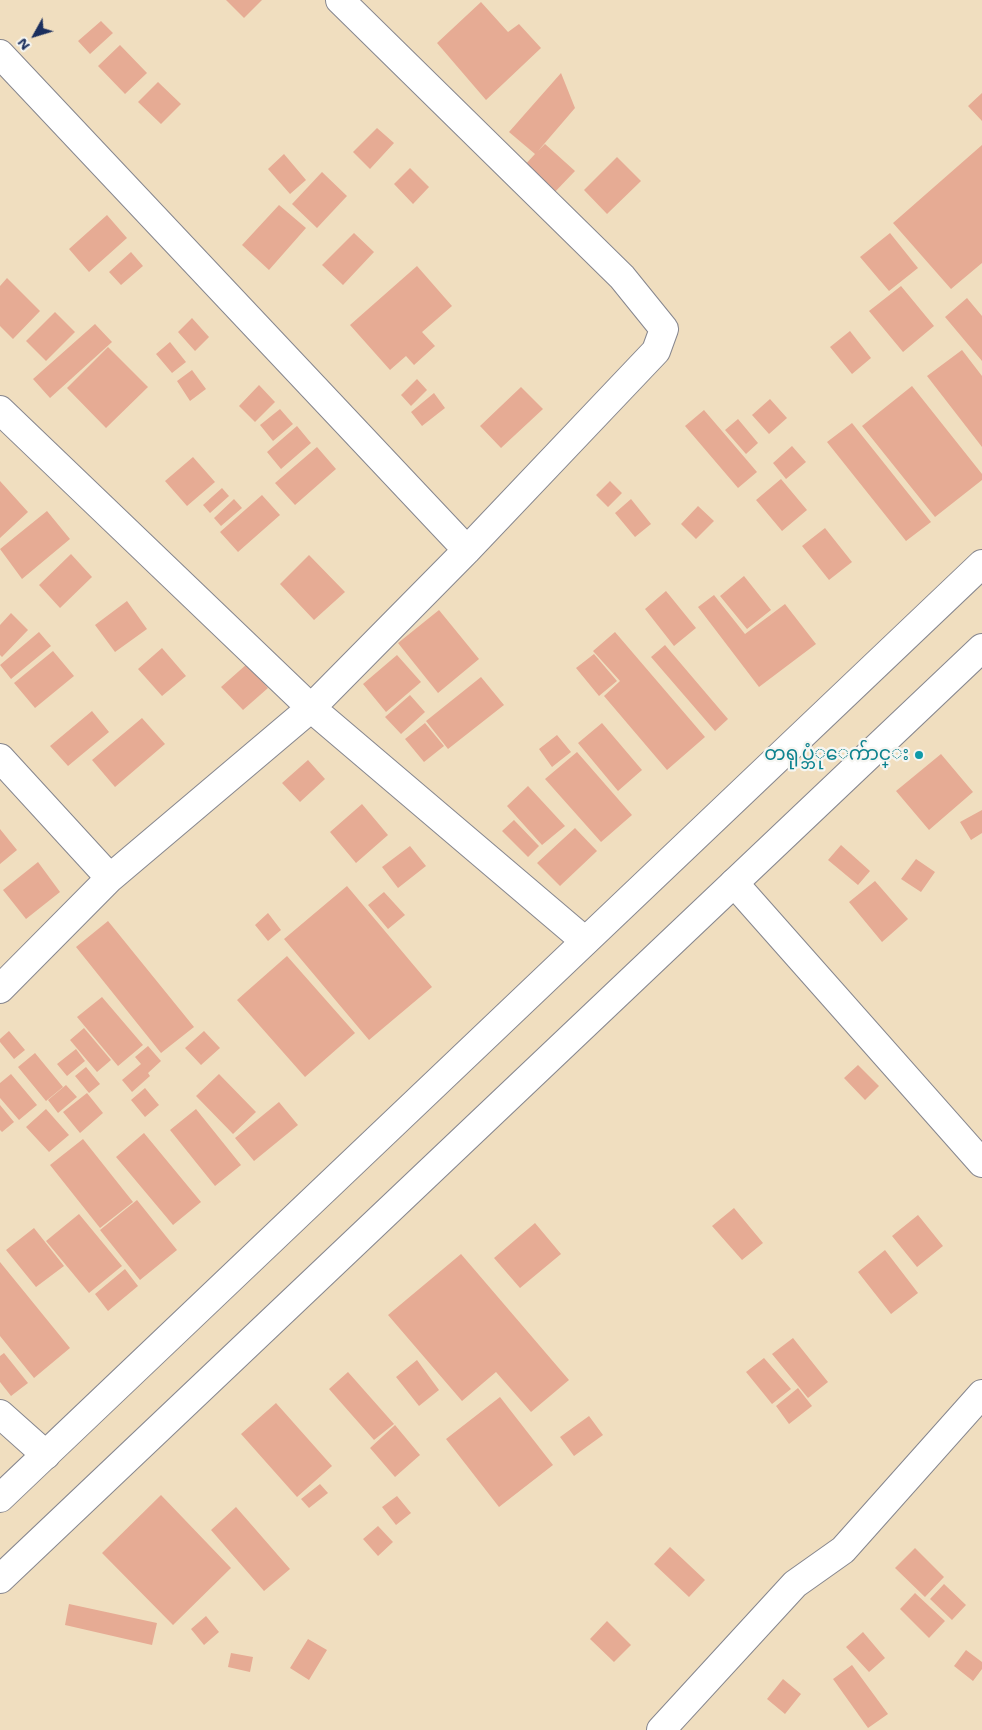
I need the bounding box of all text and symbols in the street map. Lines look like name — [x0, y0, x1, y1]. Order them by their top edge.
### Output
north arrow — [10, 10, 60, 60]
text: N — [13, 34, 34, 54]
place label: တရုပ္ဘံုေက်ာင္း — [764, 744, 909, 766]
marker: တရုပ္ဘံုေက်ာင္း — [913, 749, 925, 761]

